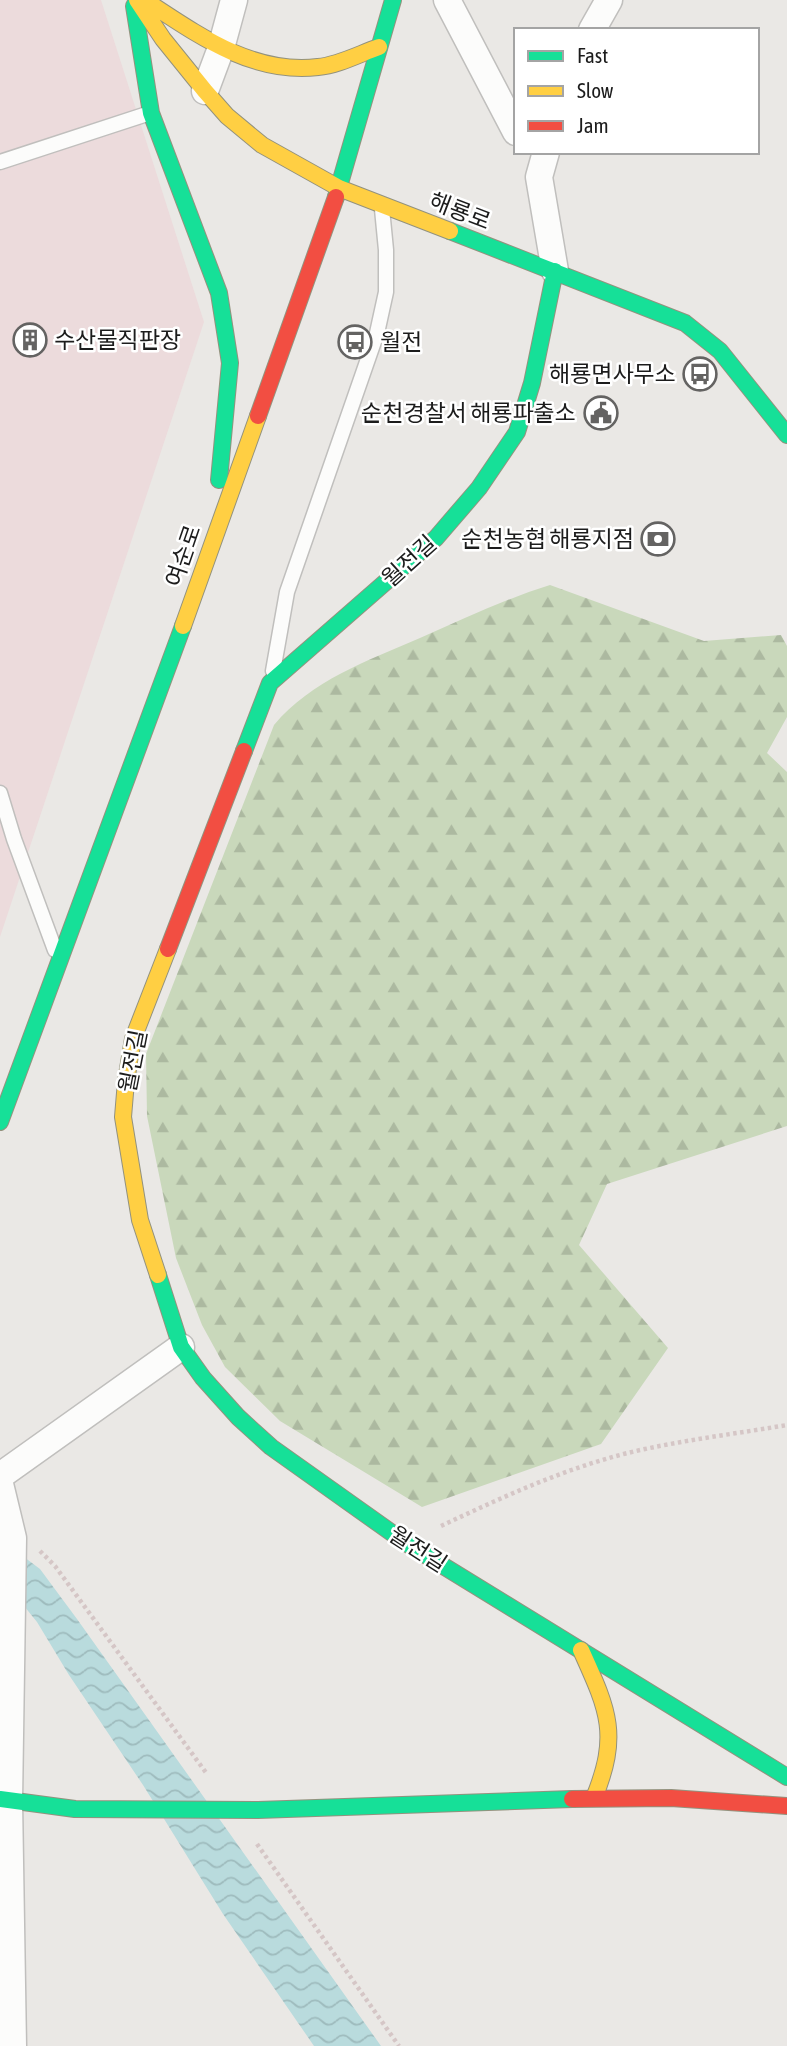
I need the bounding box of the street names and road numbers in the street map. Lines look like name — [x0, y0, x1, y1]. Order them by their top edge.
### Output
street label: 해룡로 — [426, 187, 494, 235]
street label: 여순로 — [160, 522, 206, 590]
street label: 월전길 — [377, 530, 441, 592]
street label: 월전길 — [114, 1027, 152, 1095]
street label: 월전길 — [384, 1521, 452, 1577]

